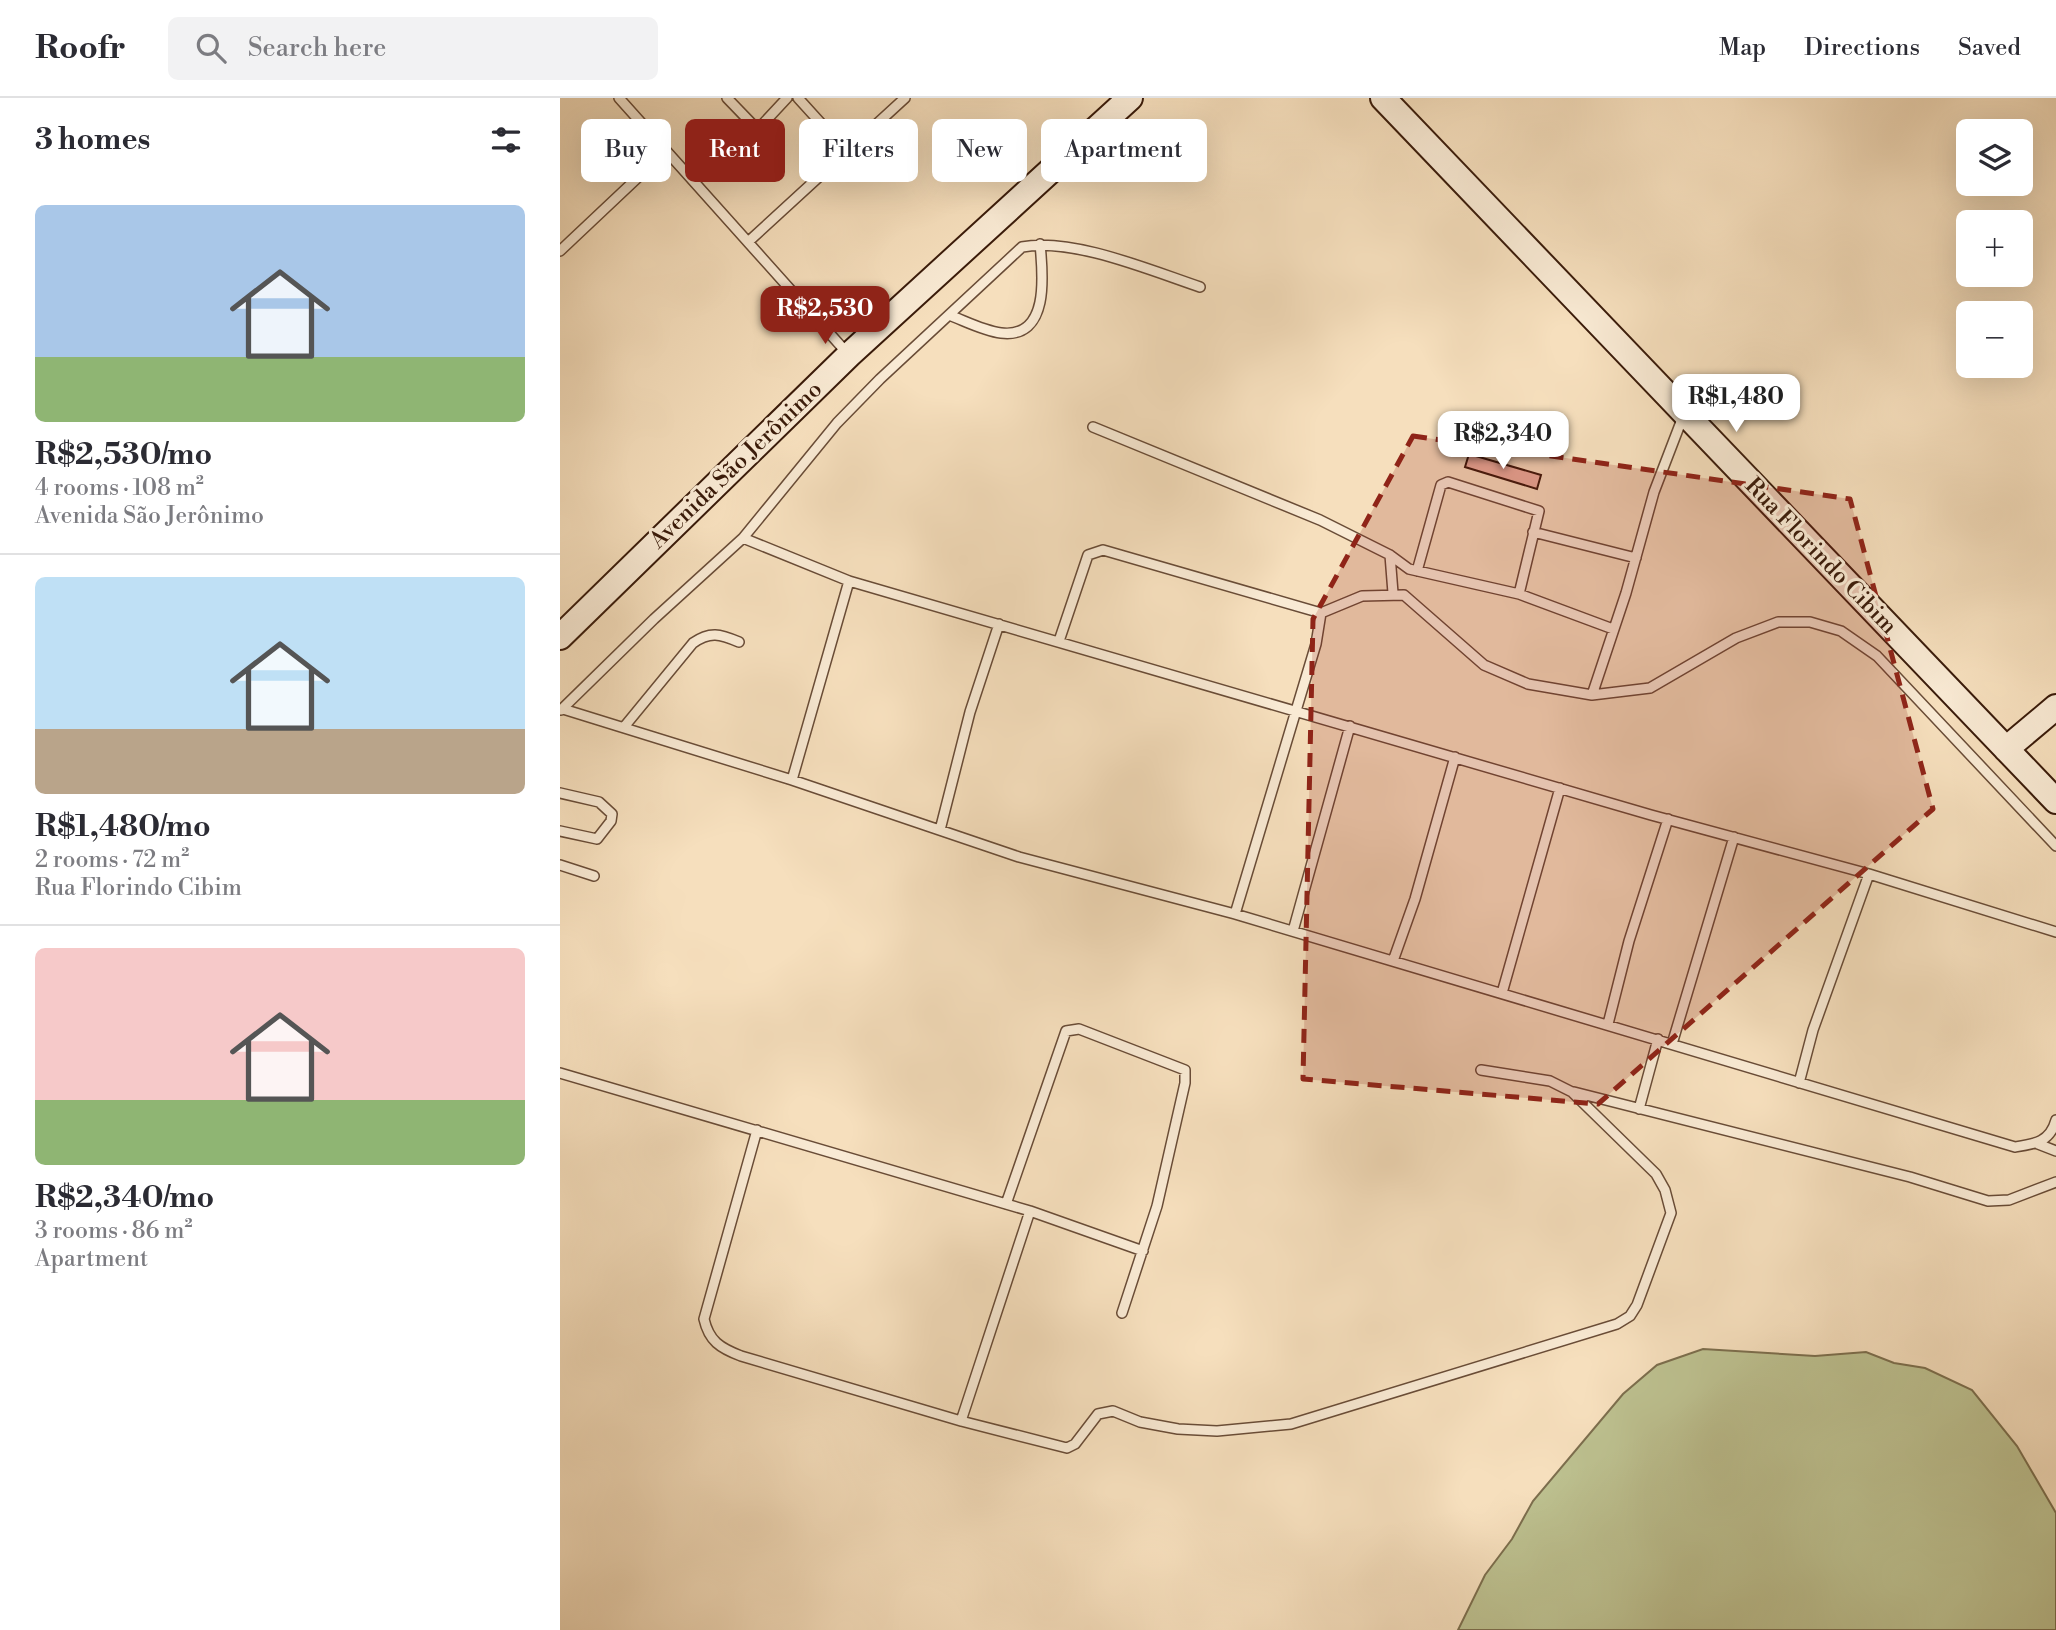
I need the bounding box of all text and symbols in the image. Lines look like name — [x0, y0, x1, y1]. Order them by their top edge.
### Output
search box — [168, 17, 658, 80]
text: Roofr — [35, 28, 126, 69]
icon: search — [192, 29, 230, 67]
text: Search here — [248, 32, 386, 64]
text: Map — [1719, 33, 1766, 63]
text: Directions — [1804, 33, 1920, 63]
text: Saved — [1958, 33, 2021, 63]
chip: Buy — [581, 119, 671, 182]
chip: Rent — [685, 119, 785, 182]
chip: Filters — [799, 119, 918, 182]
chip: New — [932, 119, 1027, 182]
chip: Apartment — [1041, 119, 1207, 182]
map controls — [1956, 119, 2033, 378]
button: layers — [1956, 119, 2033, 196]
text: 3 homes — [35, 121, 150, 159]
icon: filters — [487, 121, 525, 159]
button: + — [1956, 210, 2033, 287]
icon: home — [217, 251, 343, 377]
pin: R$2,530 — [760, 286, 890, 346]
text: R$2,530 — [777, 295, 873, 323]
button: − — [1956, 301, 2033, 378]
pin: R$1,480 — [1671, 374, 1801, 434]
street label: Avenida São Jerônimo — [643, 375, 828, 555]
text: R$1,480 — [1688, 383, 1784, 411]
pin: R$2,340 — [1438, 412, 1568, 471]
text: R$2,340 — [1454, 420, 1552, 448]
text: R$2,530/mo — [35, 436, 212, 474]
street label: Rua Florindo Cibim — [1739, 472, 1903, 640]
text: 4 rooms · 108 m² — [35, 474, 204, 502]
text: Avenida São Jerônimo — [35, 502, 264, 530]
icon: home — [217, 623, 343, 749]
text: R$1,480/mo — [35, 808, 211, 846]
text: 2 rooms · 72 m² — [35, 846, 189, 874]
text: Rua Florindo Cibim — [35, 874, 242, 902]
icon: home — [217, 994, 343, 1120]
text: R$2,340/mo — [35, 1179, 214, 1217]
text: 3 rooms · 86 m² — [35, 1217, 192, 1245]
text: Apartment — [35, 1245, 148, 1273]

